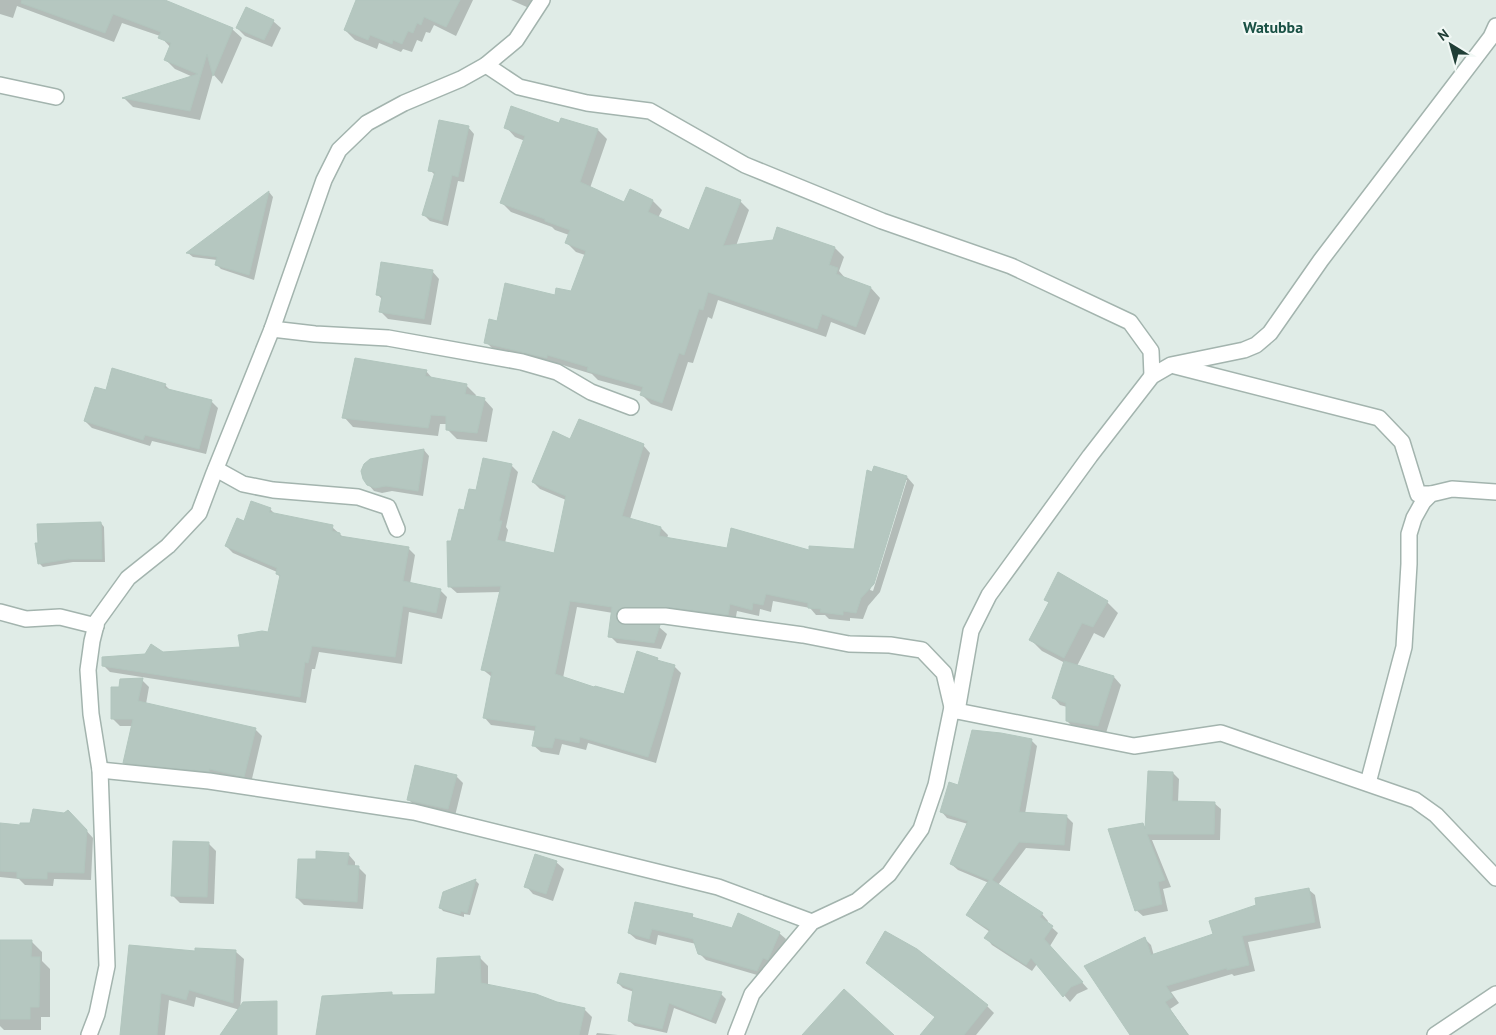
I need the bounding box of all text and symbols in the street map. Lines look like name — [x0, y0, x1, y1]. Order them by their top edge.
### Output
district label: Watubba — [1243, 17, 1303, 37]
north arrow — [1426, 20, 1476, 70]
text: N — [1434, 25, 1452, 45]

